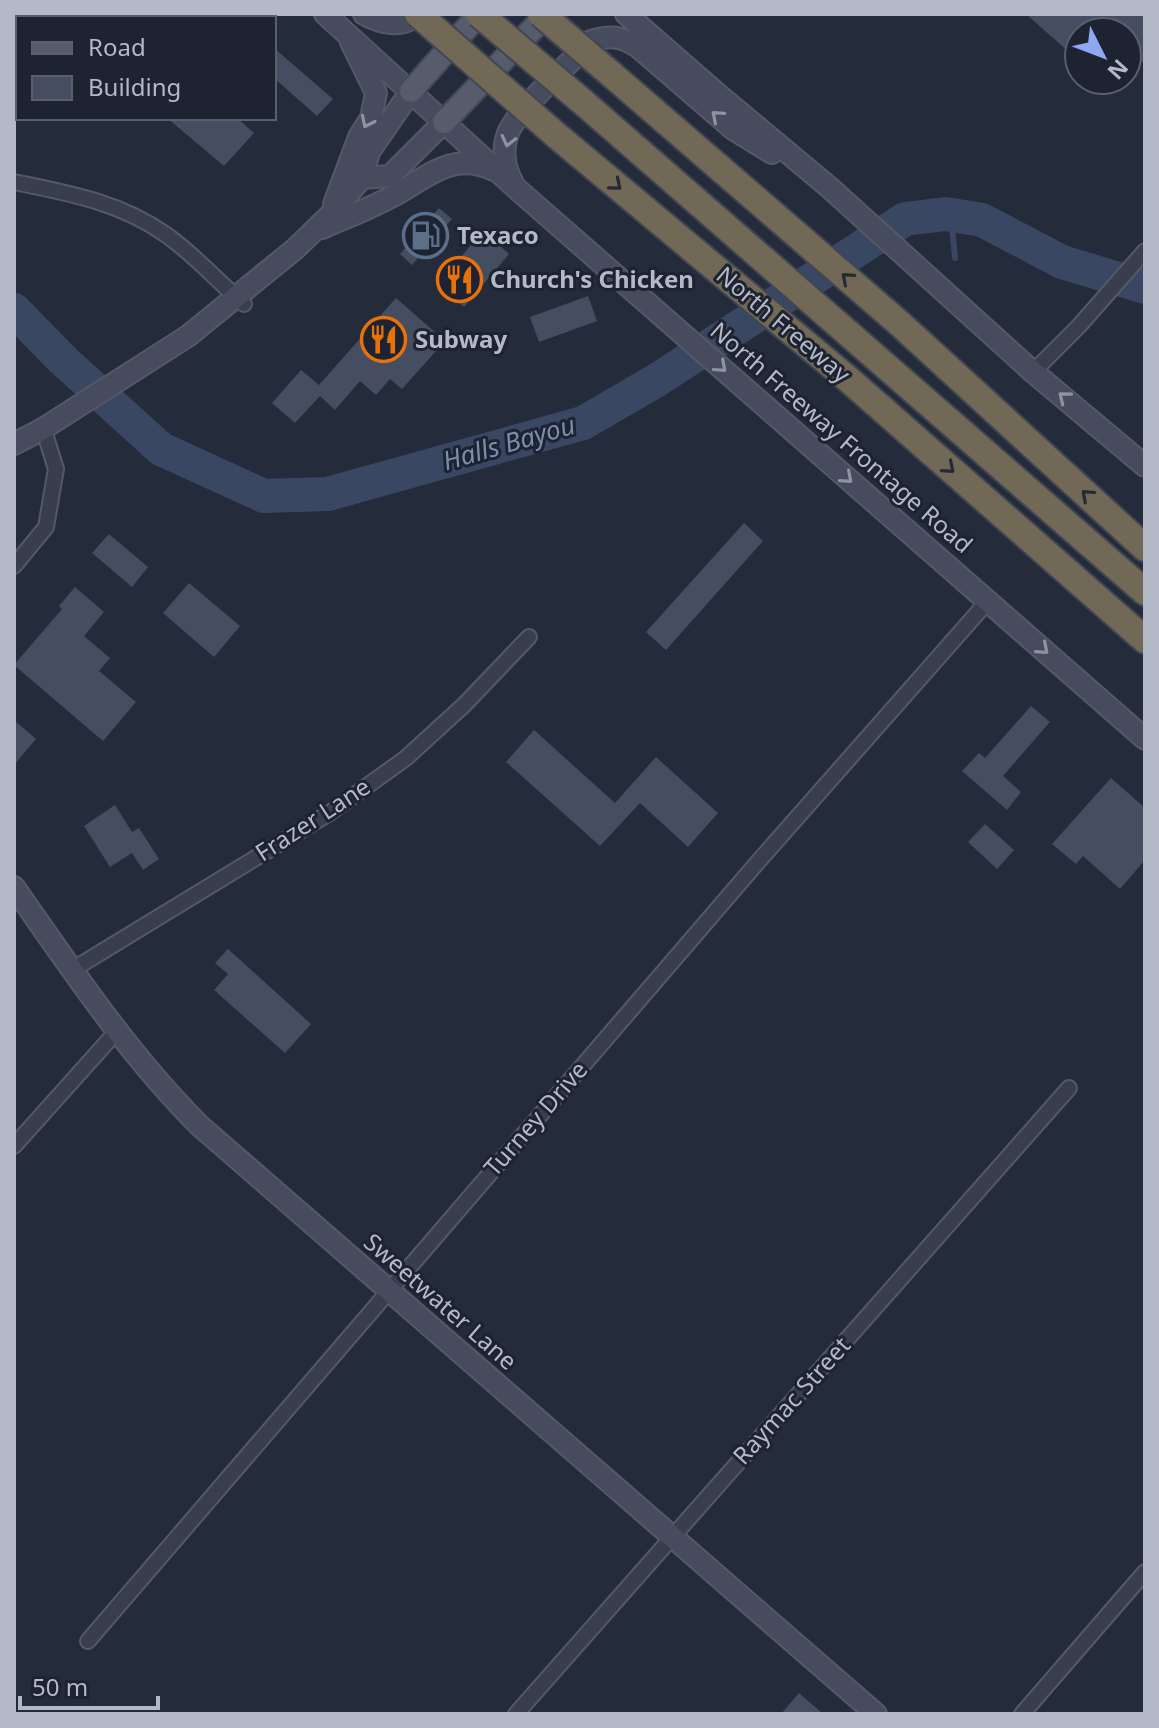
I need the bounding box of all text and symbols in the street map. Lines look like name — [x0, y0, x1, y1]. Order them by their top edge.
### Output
legend — [16, 16, 276, 120]
north arrow — [1063, 16, 1143, 96]
text: Road — [88, 30, 146, 63]
text: N — [1101, 53, 1136, 87]
text: Building — [88, 70, 181, 103]
one-way arrow — [712, 111, 727, 126]
one-way arrow — [361, 114, 377, 128]
one-way arrow — [500, 134, 517, 148]
one-way arrow — [607, 175, 621, 190]
fuel station icon: Texaco — [402, 212, 450, 260]
place label: Texaco — [457, 218, 539, 251]
restaurant icon: Church's Chicken — [435, 256, 483, 304]
street label: North Freeway — [710, 258, 859, 390]
place label: Church's Chicken — [490, 262, 694, 295]
one-way arrow — [842, 273, 856, 288]
street label: North Freeway Frontage Road — [704, 314, 980, 560]
restaurant icon: Subway — [360, 316, 408, 364]
place label: Subway — [415, 322, 507, 355]
one-way arrow — [711, 357, 726, 371]
one-way arrow — [1059, 392, 1073, 407]
water label: Halls Bayou — [438, 406, 579, 478]
one-way arrow — [939, 458, 954, 472]
one-way arrow — [837, 469, 852, 483]
one-way arrow — [1082, 490, 1096, 505]
one-way arrow — [1033, 640, 1048, 654]
street label: Frazer Lane — [248, 769, 376, 868]
street label: Turney Drive — [476, 1053, 594, 1183]
street label: Sweetwater Lane — [357, 1225, 525, 1377]
street label: Raymac Street — [725, 1329, 857, 1471]
scale bar — [20, 1660, 158, 1710]
text: 50 m — [32, 1670, 88, 1703]

